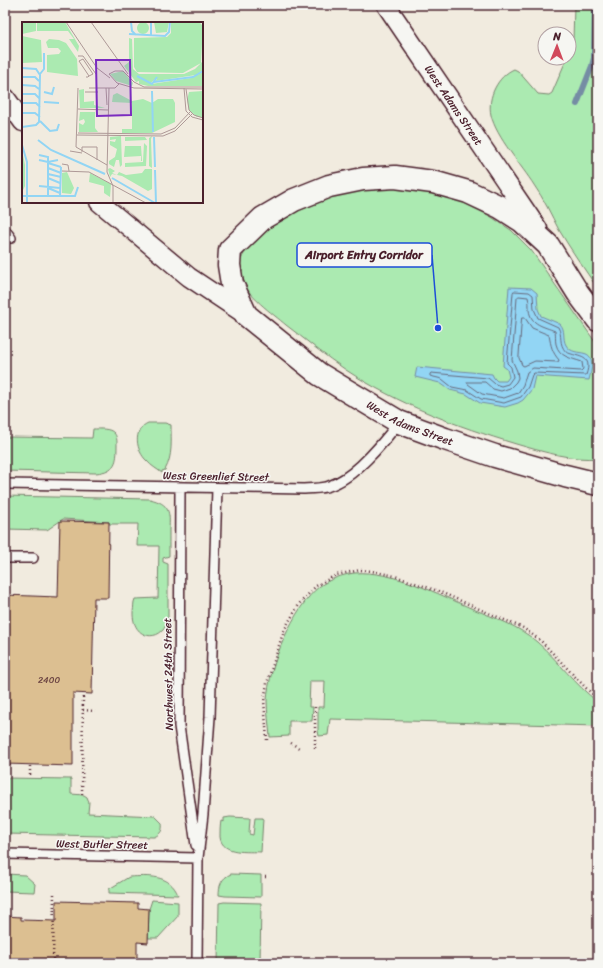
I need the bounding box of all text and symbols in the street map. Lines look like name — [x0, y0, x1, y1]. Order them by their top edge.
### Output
inset map — [22, 22, 203, 203]
north arrow — [537, 26, 577, 66]
text: N — [552, 27, 562, 46]
street label: West Adams Street — [419, 61, 488, 150]
callout: Airport Entry Corridor — [297, 243, 432, 267]
text: Airport Entry Corridor — [304, 244, 424, 266]
street label: West Adams Street — [363, 396, 456, 451]
street label: West Greenlief Street — [163, 466, 270, 487]
street label: Northwest 24th Street — [158, 617, 179, 730]
house number: 2400 — [38, 672, 60, 688]
street label: West Butler Street — [56, 834, 148, 855]

